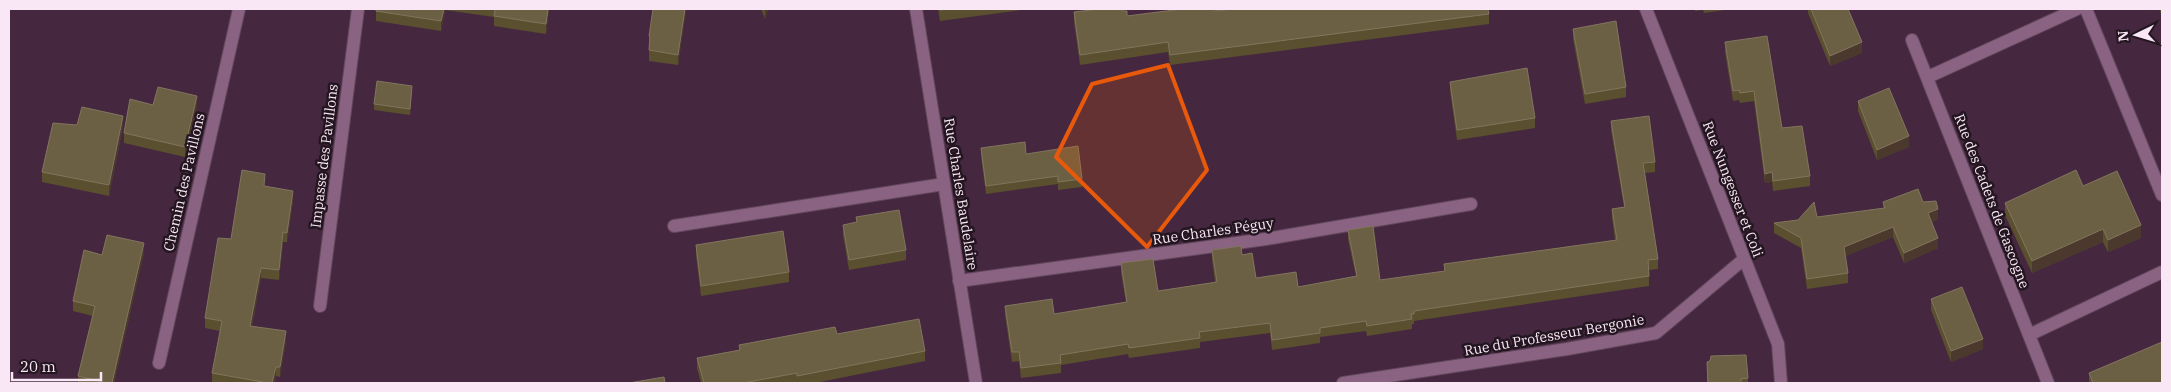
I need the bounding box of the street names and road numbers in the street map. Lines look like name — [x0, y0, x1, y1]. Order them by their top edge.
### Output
street label: Impasse des Pavillons — [306, 83, 342, 229]
street label: Chemin des Pavillons — [159, 111, 209, 253]
street label: Rue des Cadets de Gascogne — [1950, 111, 2034, 291]
street label: Rue Charles Baudelaire — [940, 117, 982, 271]
street label: Rue Nungesser et Coli — [1699, 119, 1767, 259]
street label: Rue Charles Péguy — [1151, 214, 1275, 248]
street label: Rue du Professeur Bergonie — [1463, 310, 1645, 360]

